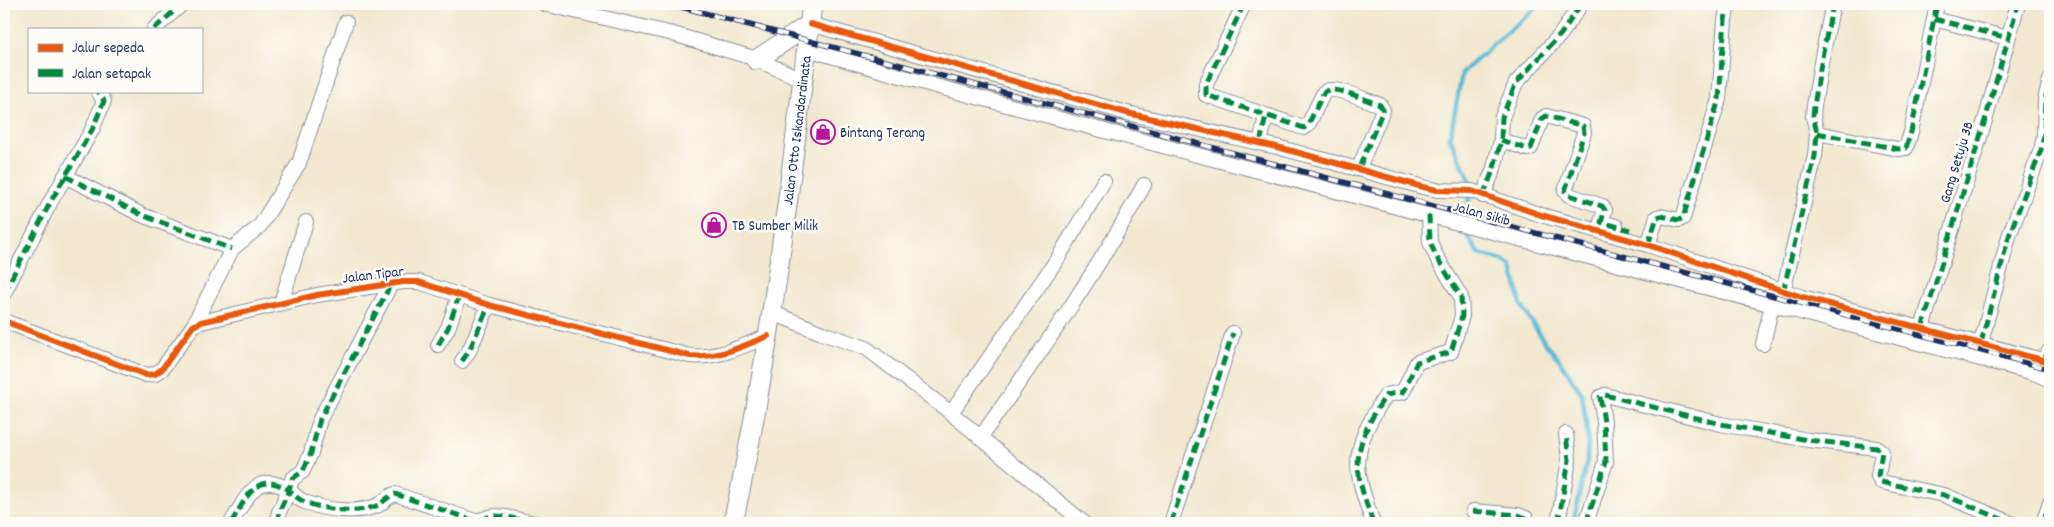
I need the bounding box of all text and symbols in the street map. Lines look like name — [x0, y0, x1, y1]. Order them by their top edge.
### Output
legend — [28, 28, 202, 92]
text: Jalur sepeda — [72, 38, 145, 60]
street label: Jalan Otto Iskandardinata — [778, 54, 819, 207]
text: Jalan setapak — [72, 64, 151, 86]
shop icon: Bintang Terang — [810, 119, 836, 145]
street label: Gang Setuju 3B — [1935, 119, 1981, 206]
place label: Bintang Terang — [840, 123, 925, 145]
street label: Jalan Sikib — [1451, 197, 1512, 233]
shop icon: TB Sumber Milik — [701, 212, 727, 238]
place label: TB Sumber Milik — [732, 216, 818, 238]
street label: Jalan Tipar — [341, 261, 406, 291]

